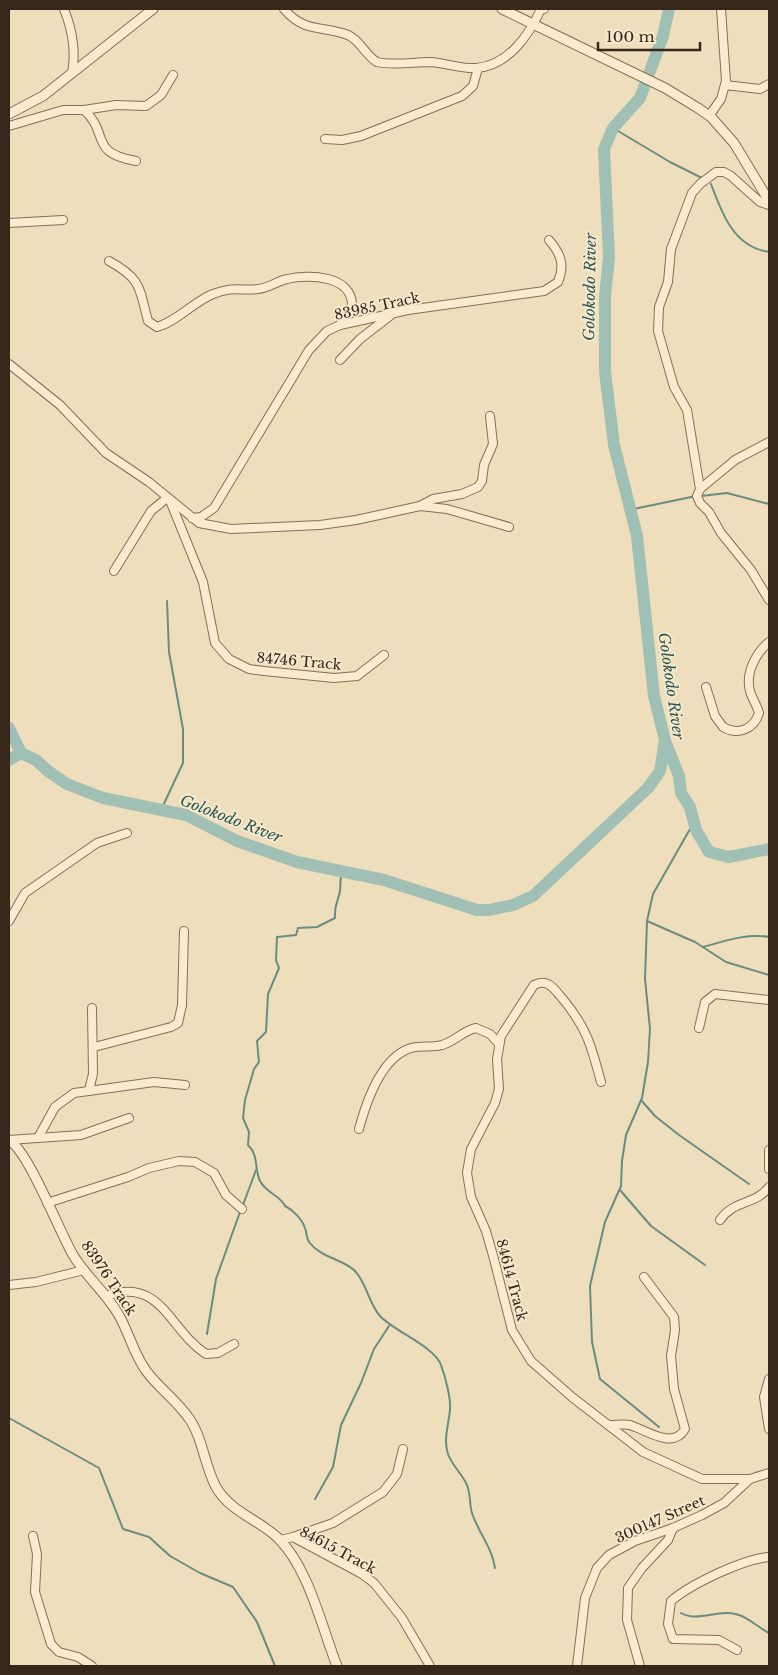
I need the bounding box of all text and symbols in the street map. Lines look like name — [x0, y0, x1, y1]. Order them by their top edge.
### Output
scale bar — [598, 20, 700, 52]
text: 100 m — [606, 27, 655, 46]
water label: Golokodo River — [579, 232, 600, 341]
street label: 83985 Track — [333, 288, 422, 324]
water label: Golokodo River — [655, 631, 689, 742]
street label: 84746 Track — [256, 648, 342, 674]
water label: Golokodo River — [177, 790, 286, 847]
street label: 83976 Track — [77, 1237, 141, 1319]
street label: 84614 Track — [492, 1237, 532, 1323]
street label: 300147 Street — [612, 1491, 708, 1547]
street label: 84615 Track — [297, 1522, 380, 1578]

